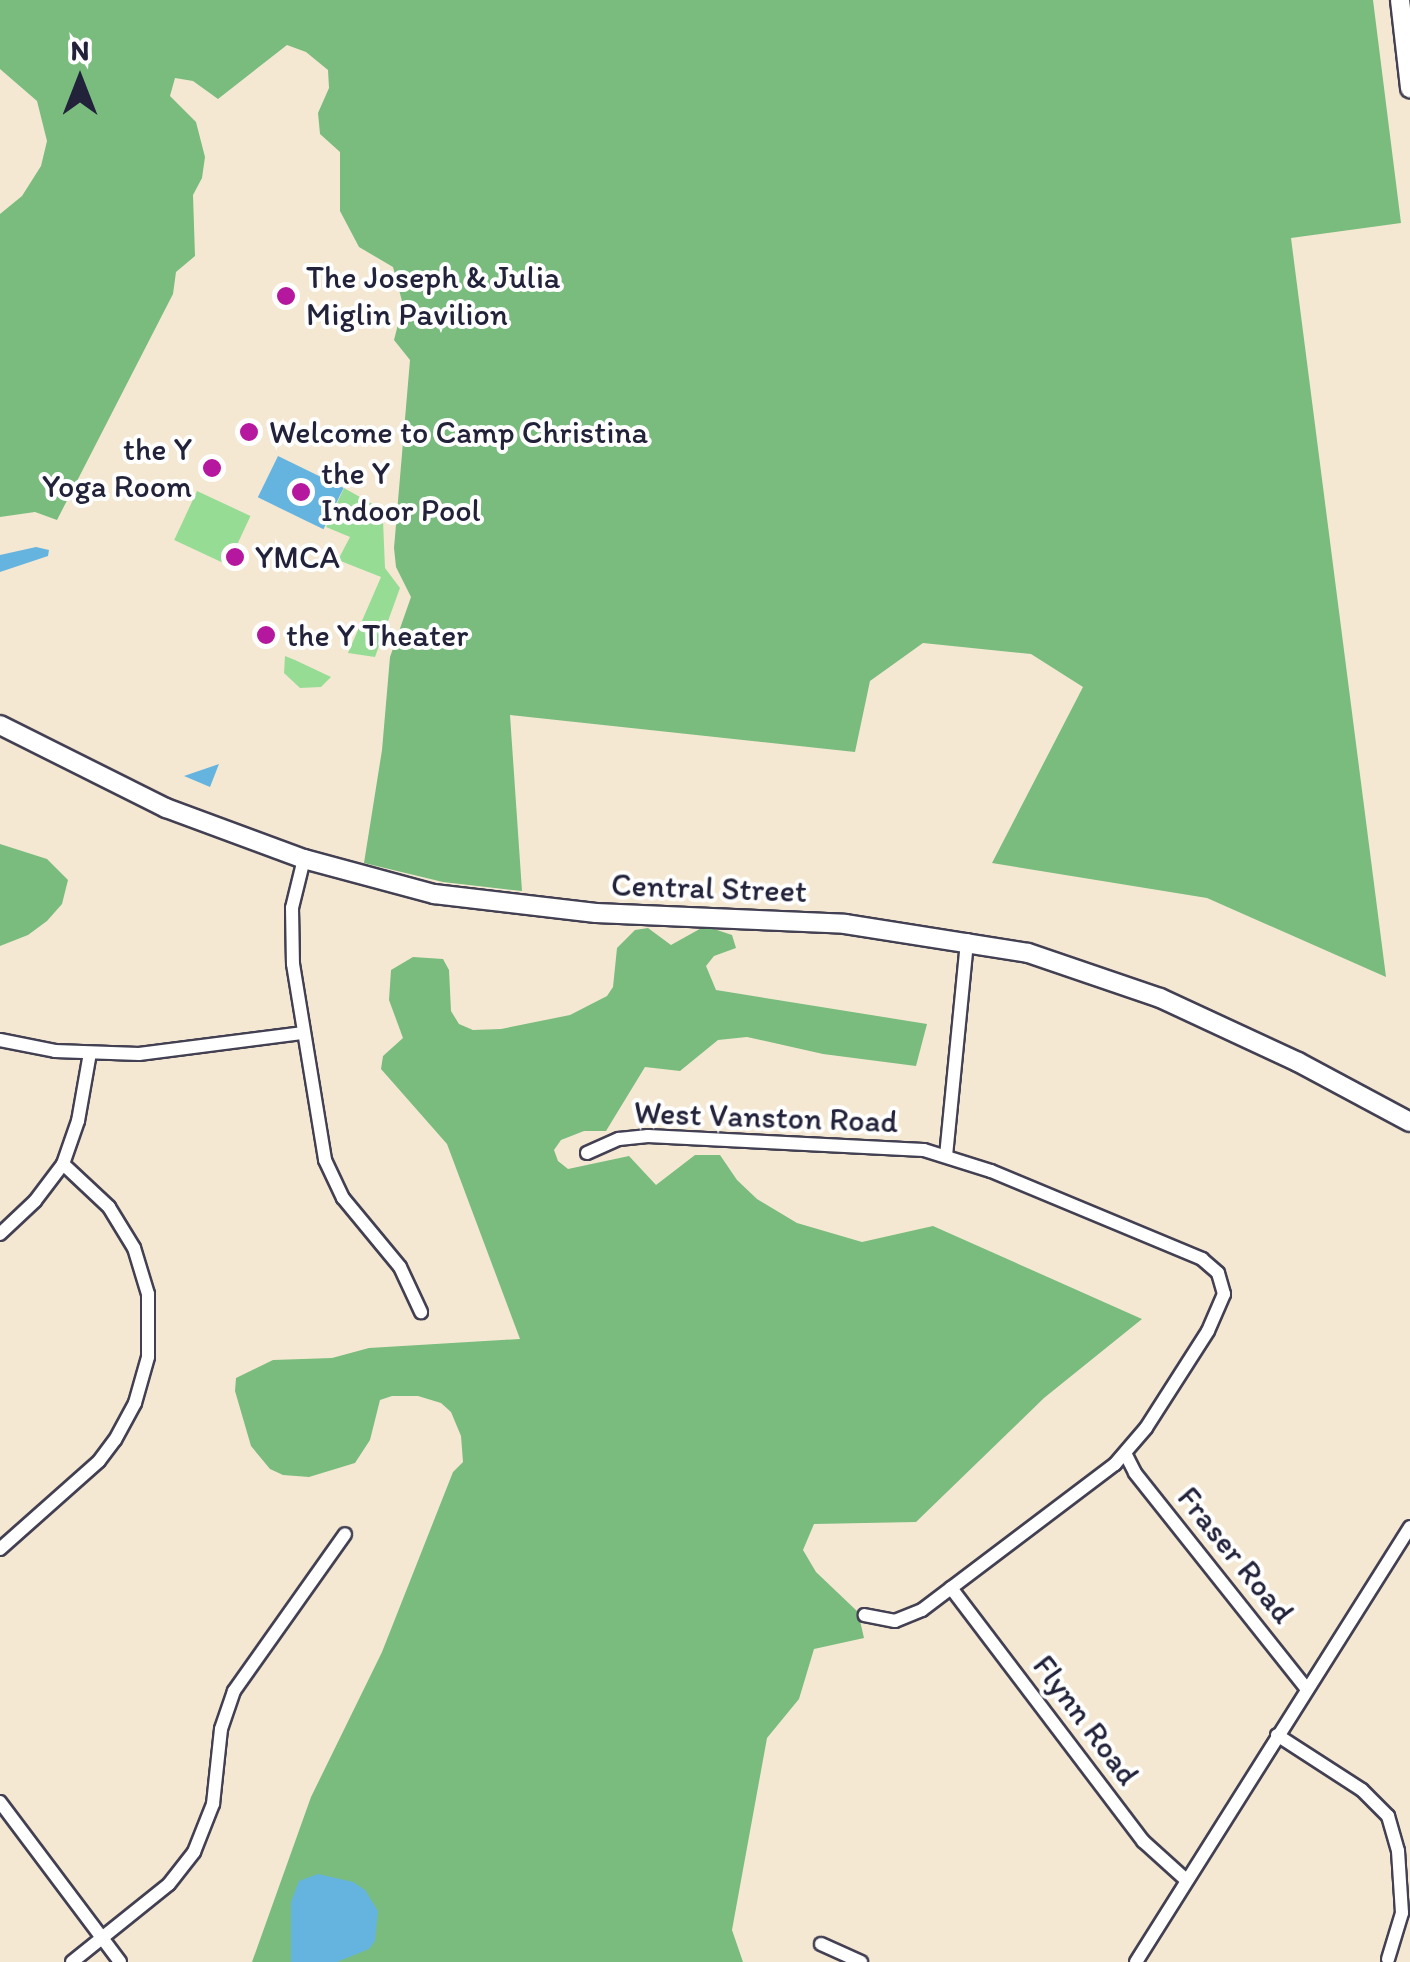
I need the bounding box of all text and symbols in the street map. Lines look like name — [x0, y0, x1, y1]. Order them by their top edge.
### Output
north arrow — [30, 30, 130, 130]
text: N — [71, 33, 89, 67]
place label: The Joseph & Julia Miglin Pavilion — [306, 259, 559, 334]
marker: The Joseph & Julia Miglin Pavilion — [275, 285, 297, 307]
place label: Welcome to Camp Christina — [269, 413, 649, 451]
marker: Welcome to Camp Christina — [238, 421, 260, 443]
place label: the Y Yoga Room — [41, 431, 192, 506]
place label: the Y Indoor Pool — [321, 455, 480, 530]
marker: the Y Yoga Room — [201, 457, 223, 479]
marker: the Y Indoor Pool — [290, 481, 312, 503]
place label: YMCA — [255, 538, 340, 576]
marker: YMCA — [224, 546, 246, 568]
place label: the Y Theater — [286, 616, 469, 654]
marker: the Y Theater — [255, 624, 277, 646]
street label: Central Street — [611, 865, 807, 911]
street label: West Vanston Road — [633, 1093, 899, 1141]
street label: Fraser Road — [1170, 1479, 1302, 1631]
street label: Flynn Road — [1025, 1647, 1147, 1793]

